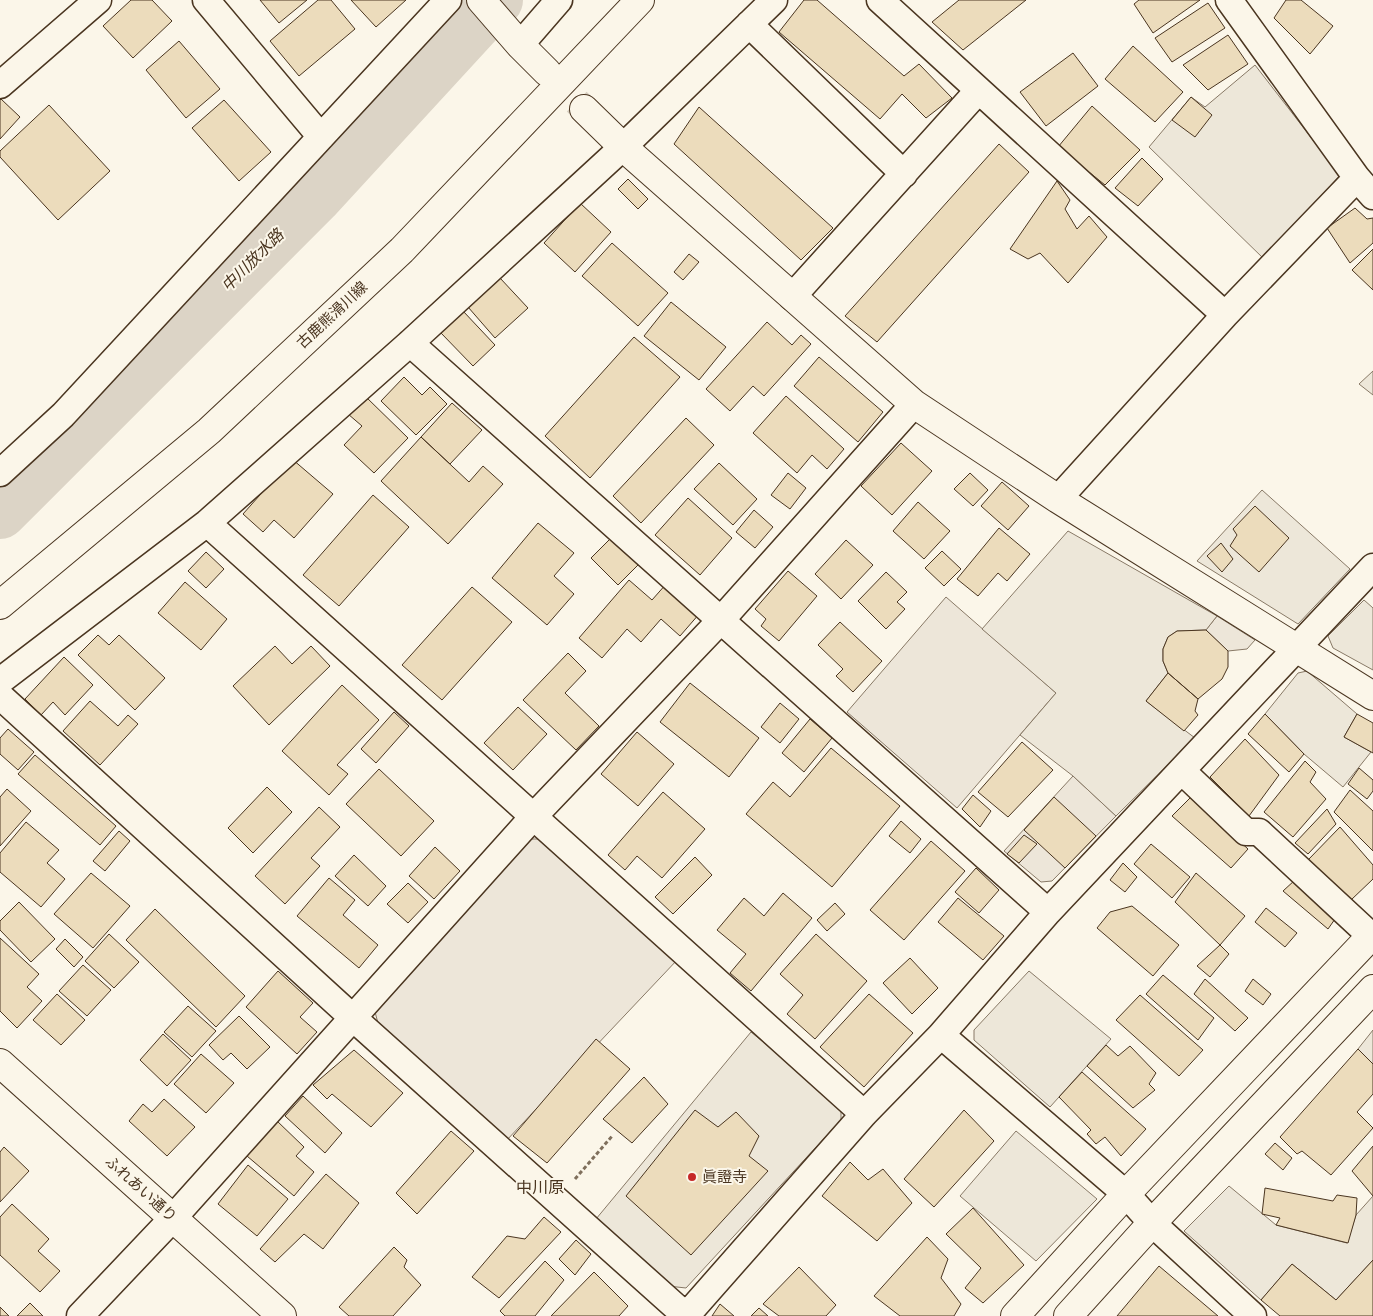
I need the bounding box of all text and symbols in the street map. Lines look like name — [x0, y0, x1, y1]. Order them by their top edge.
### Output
water label: 中川放水路 — [216, 223, 289, 296]
street label: 古鹿熊滑川線 — [292, 276, 371, 352]
street label: ふれあい通り — [102, 1151, 182, 1226]
place label: 眞證寺 — [702, 1166, 747, 1186]
marker: 眞證寺 — [686, 1171, 698, 1183]
district label: 中川原 — [516, 1176, 564, 1198]

